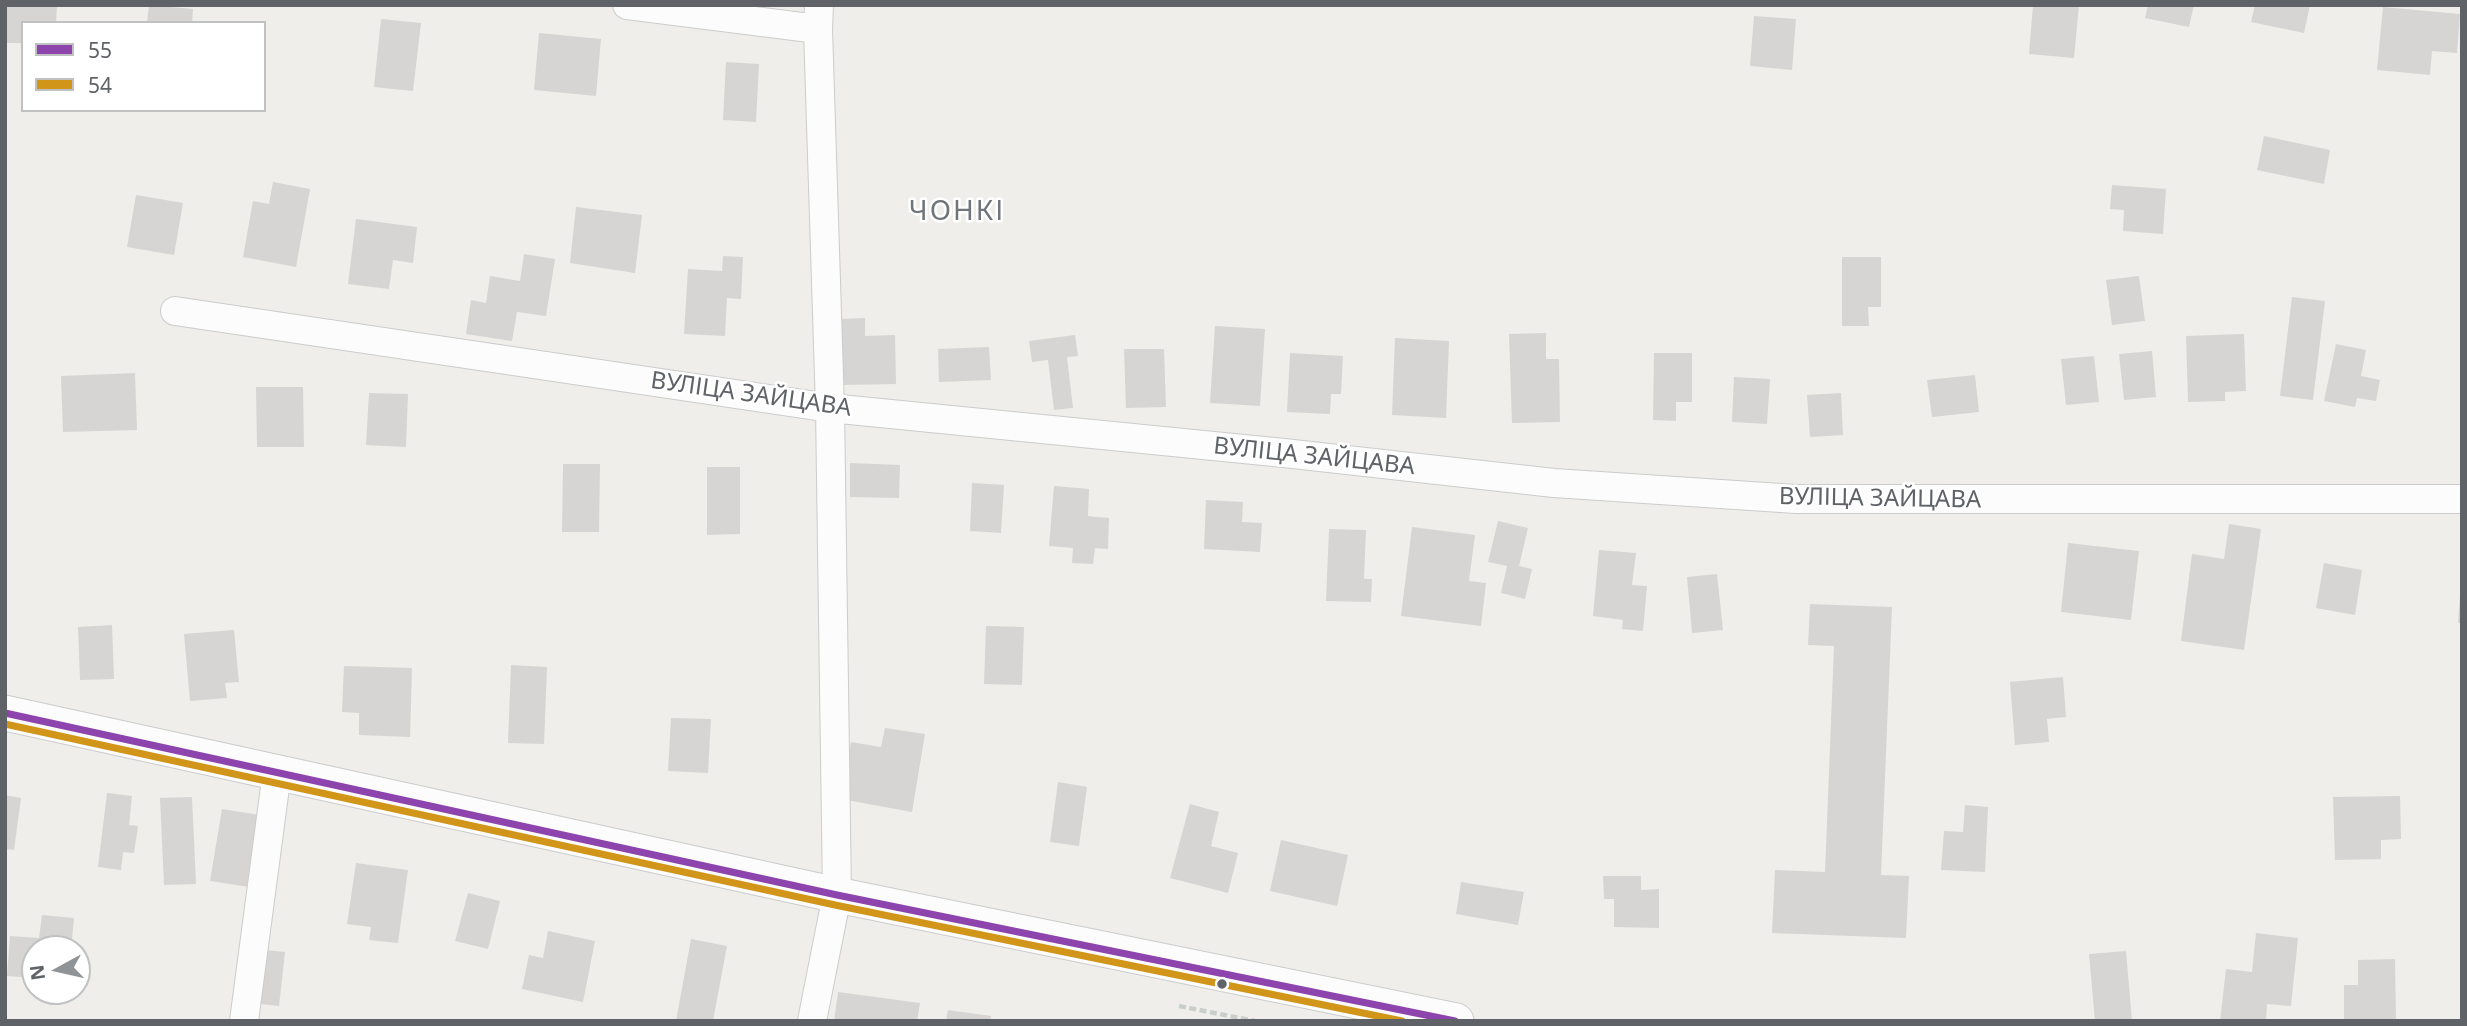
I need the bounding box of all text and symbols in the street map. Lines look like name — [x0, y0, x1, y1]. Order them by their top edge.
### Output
legend — [21, 21, 266, 112]
text: 55 — [88, 36, 112, 64]
text: 54 — [88, 71, 112, 99]
district label: ЧОНКІ — [909, 195, 1005, 229]
street label: ВУЛІЦА ЗАЙЦАВА — [649, 367, 853, 423]
street label: ВУЛІЦА ЗАЙЦАВА — [1212, 432, 1416, 482]
street label: ВУЛІЦА ЗАЙЦАВА — [1779, 483, 1981, 515]
north arrow — [21, 935, 91, 1005]
text: N — [23, 963, 51, 982]
unlabelled marker — [1215, 977, 1229, 991]

